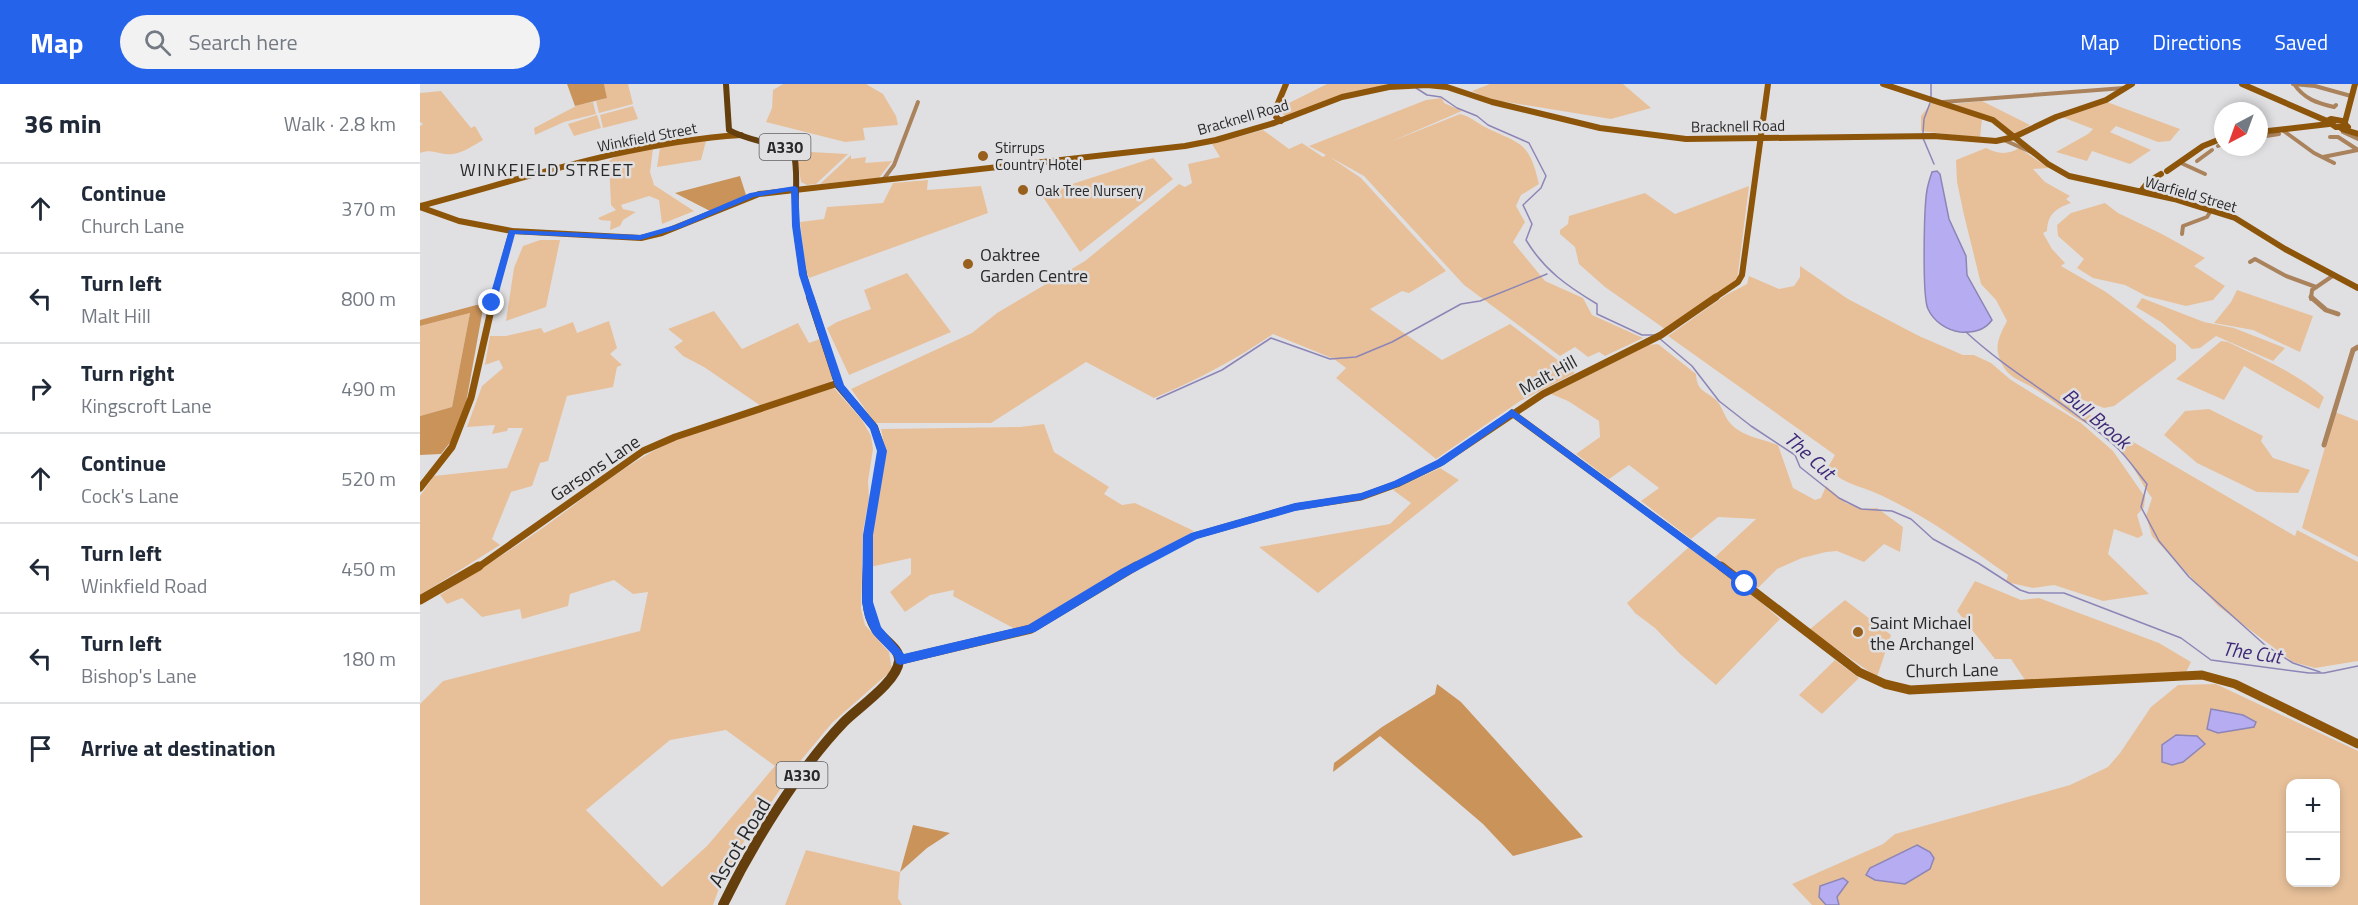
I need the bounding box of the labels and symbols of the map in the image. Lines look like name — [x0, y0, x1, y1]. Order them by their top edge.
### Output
street label: Bracknell Road — [1195, 93, 1291, 141]
north arrow — [2214, 102, 2268, 156]
street label: Bracknell Road — [1691, 114, 1785, 138]
street label: Winkfield Street — [595, 116, 699, 158]
road number: A330 — [760, 134, 811, 160]
place label: Stirrups Country Hotel — [995, 136, 1082, 176]
marker: Stirrups Country Hotel — [976, 149, 990, 163]
district label: WINKFIELD STREET — [460, 156, 634, 183]
street label: Warfield Street — [2142, 170, 2241, 218]
place label: Oak Tree Nursery — [1035, 179, 1143, 202]
marker: Oak Tree Nursery — [1016, 183, 1030, 197]
place label: Oaktree Garden Centre — [980, 241, 1088, 289]
marker: Oaktree Garden Centre — [961, 257, 975, 271]
route end — [478, 289, 504, 315]
street label: Malt Hill — [1514, 348, 1582, 402]
water label: Bull Brook — [2056, 380, 2140, 457]
water label: The Cut — [1778, 424, 1844, 488]
street label: Garsons Lane — [545, 428, 645, 508]
route start — [1731, 570, 1757, 596]
place label: Saint Michael the Archangel — [1870, 609, 1975, 657]
marker: Saint Michael the Archangel — [1851, 625, 1865, 639]
water label: The Cut — [2221, 633, 2286, 672]
street label: Church Lane — [1905, 656, 1999, 684]
road number: A330 — [776, 762, 827, 788]
street label: Ascot Road — [700, 791, 778, 893]

